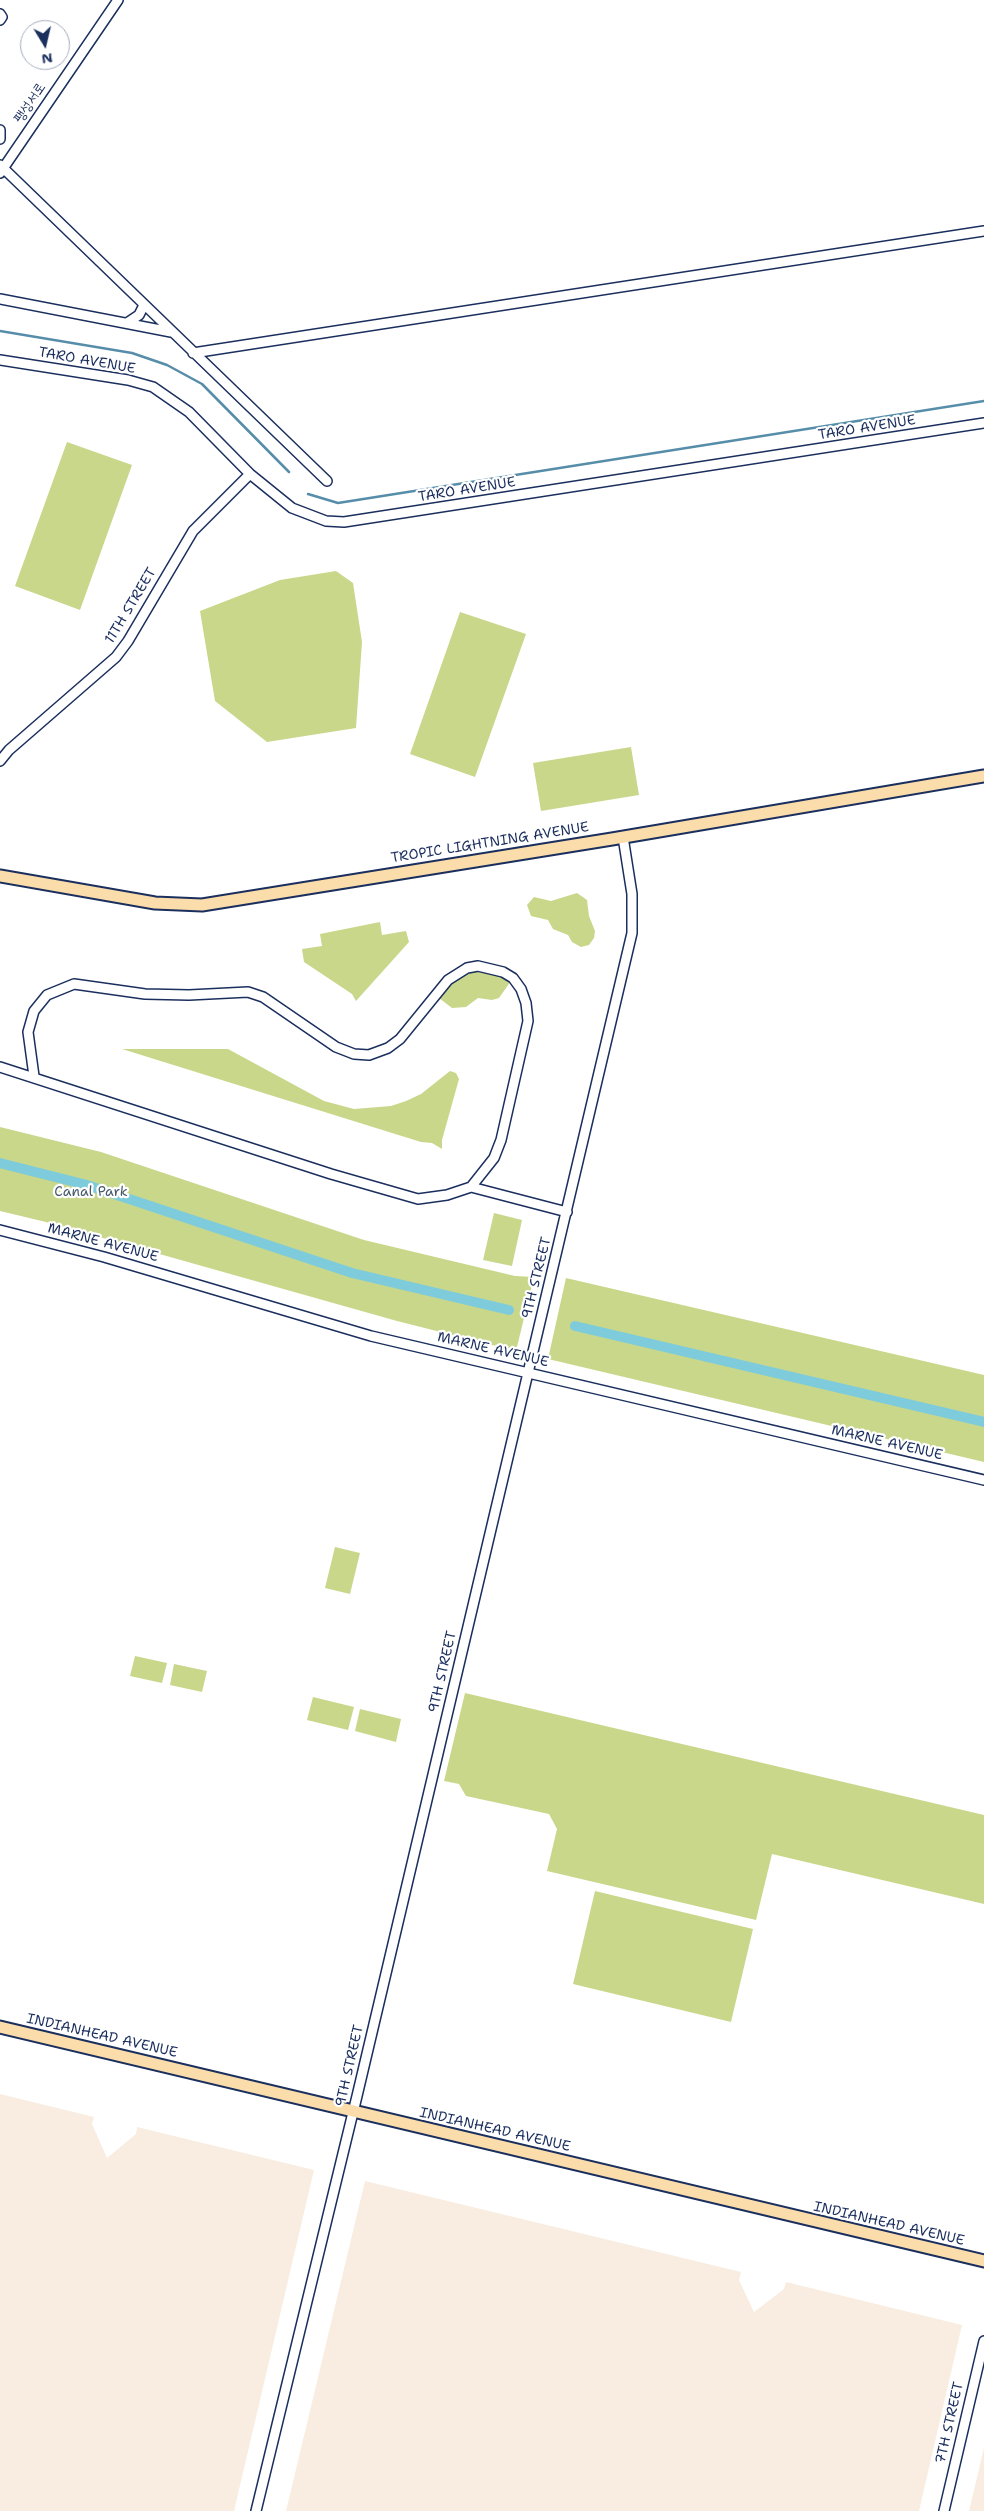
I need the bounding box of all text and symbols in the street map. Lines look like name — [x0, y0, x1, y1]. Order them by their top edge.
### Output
north arrow — [20, 20, 70, 70]
text: N — [40, 49, 54, 69]
street label: 팽성서로 — [10, 80, 50, 126]
street label: TARO AVENUE — [37, 344, 137, 378]
street label: TARO AVENUE — [817, 412, 917, 444]
street label: TARO AVENUE — [417, 474, 517, 506]
street label: 11TH STREET — [102, 565, 160, 647]
street label: TROPIC LIGHTNING AVENUE — [390, 819, 590, 867]
park label: Canal Park — [54, 1184, 128, 1200]
street label: MARNE AVENUE — [46, 1220, 160, 1266]
street label: 9TH STREET — [519, 1235, 555, 1321]
street label: MARNE AVENUE — [436, 1329, 550, 1371]
street label: MARNE AVENUE — [830, 1422, 944, 1464]
street label: 9TH STREET — [425, 1629, 461, 1715]
street label: INDIANHEAD AVENUE — [25, 2010, 179, 2062]
street label: 9TH STREET — [332, 2023, 368, 2109]
street label: INDIANHEAD AVENUE — [418, 2104, 572, 2156]
street label: INDIANHEAD AVENUE — [812, 2198, 966, 2250]
street label: 7TH STREET — [932, 2380, 968, 2466]

